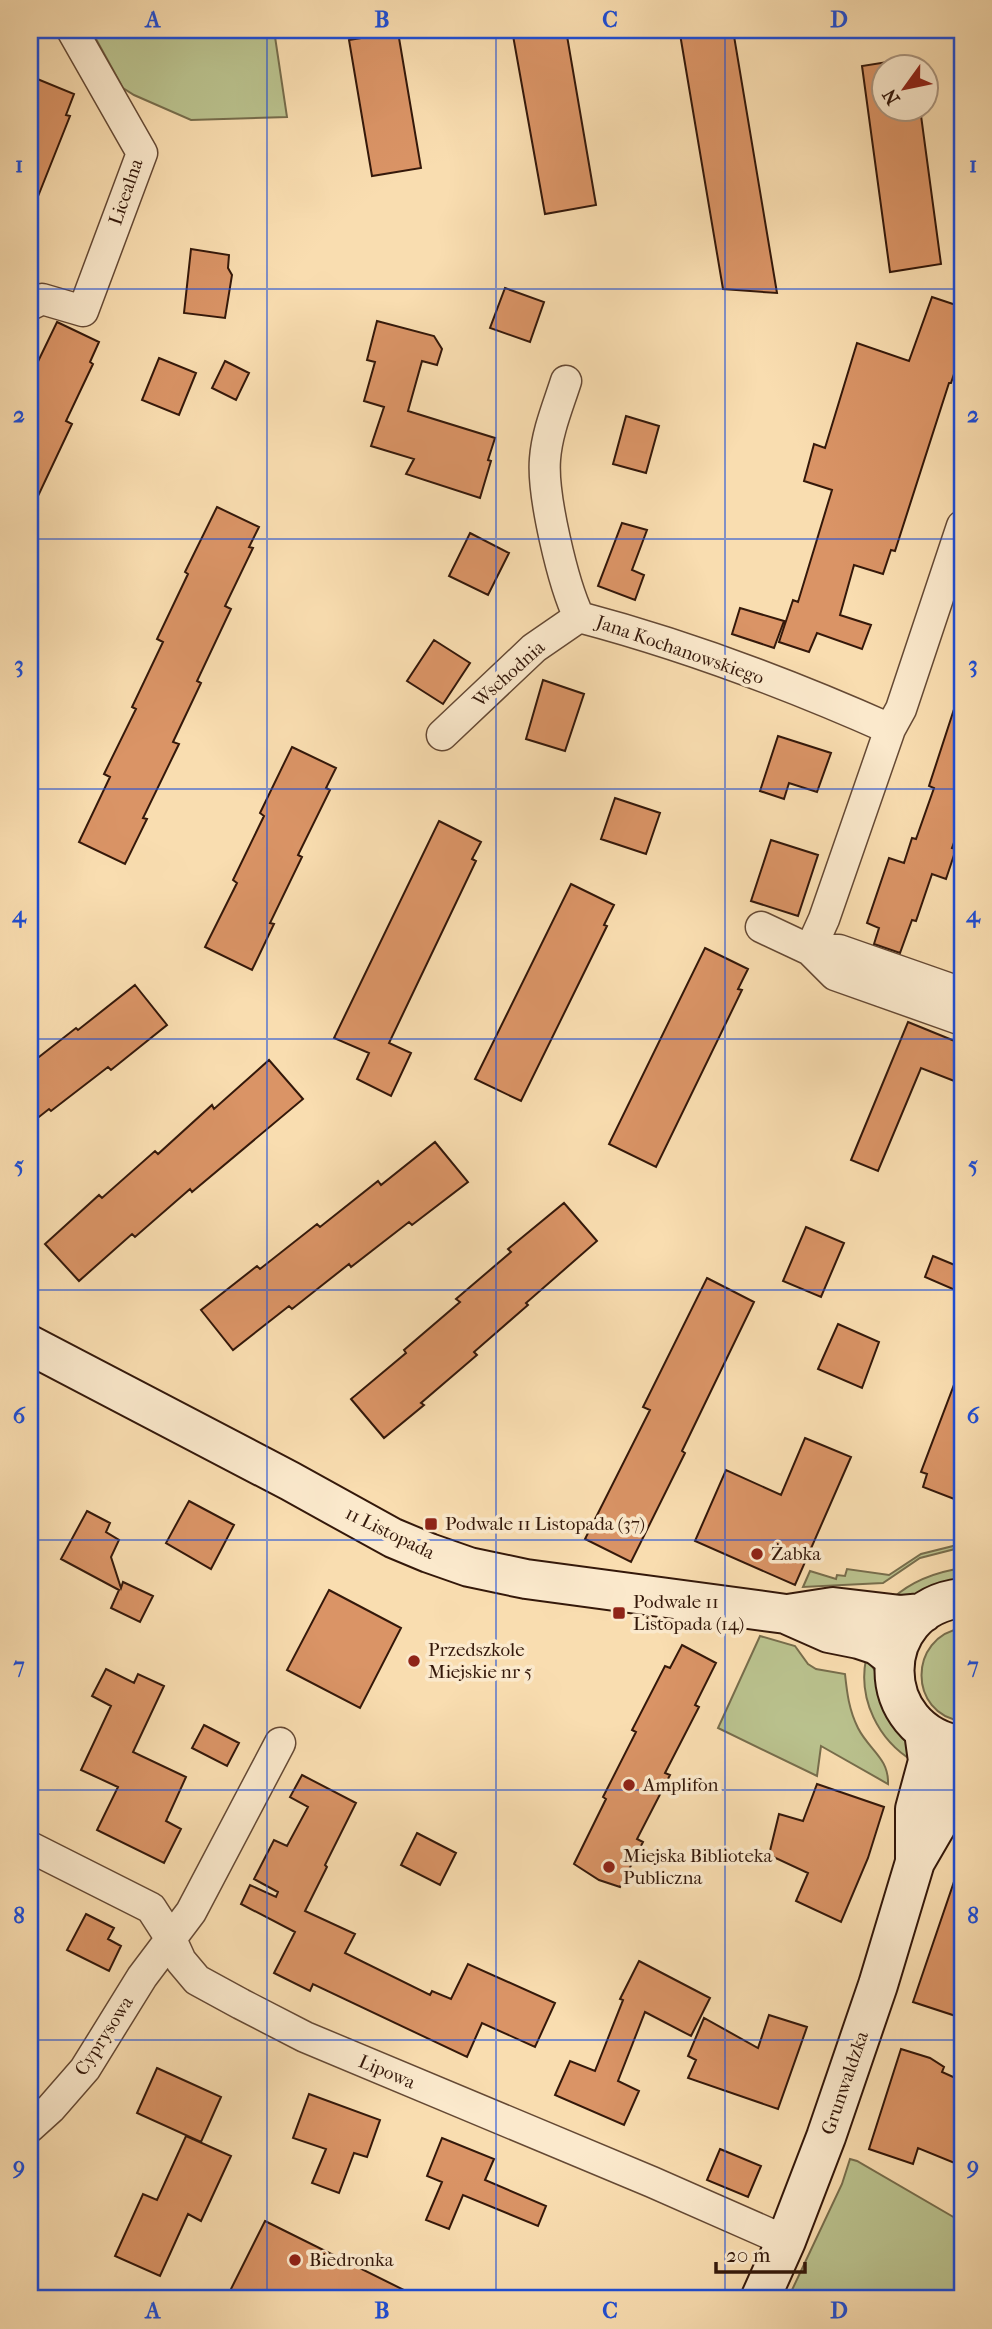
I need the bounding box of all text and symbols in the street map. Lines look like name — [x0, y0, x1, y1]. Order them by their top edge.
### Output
text: A — [144, 6, 162, 33]
text: B — [375, 6, 390, 33]
text: C — [602, 6, 618, 33]
text: D — [830, 6, 848, 33]
north arrow — [870, 52, 940, 122]
text: N — [878, 84, 905, 109]
text: 1 — [15, 151, 23, 178]
text: 1 — [969, 151, 977, 178]
street label: Licealna — [104, 156, 148, 228]
text: 2 — [13, 401, 25, 428]
text: 2 — [967, 401, 979, 428]
street label: Jana Kochanowskiego — [591, 610, 767, 689]
street label: Wschodnia — [468, 636, 549, 713]
text: 3 — [14, 651, 24, 678]
text: 3 — [968, 651, 978, 678]
text: 4 — [11, 901, 27, 928]
text: 4 — [965, 901, 981, 928]
text: 5 — [14, 1151, 24, 1178]
text: 5 — [968, 1151, 978, 1178]
text: 6 — [13, 1402, 26, 1429]
text: 6 — [967, 1402, 980, 1429]
street label: 11 Listopada — [342, 1502, 438, 1564]
place label: Podwale 11 Listopada (37) — [445, 1513, 645, 1535]
marker: Podwale 11 Listopada (37) — [423, 1516, 439, 1532]
place label: Żabka — [771, 1543, 821, 1565]
marker: Żabka — [749, 1546, 765, 1562]
place label: Podwale 11 Listopada (14) — [633, 1591, 744, 1635]
marker: Podwale 11 Listopada (14) — [611, 1605, 627, 1621]
place label: Przedszkole Miejskie nr 5 — [428, 1639, 532, 1683]
text: 7 — [12, 1652, 25, 1679]
text: 7 — [966, 1652, 979, 1679]
marker: Przedszkole Miejskie nr 5 — [406, 1653, 422, 1669]
place label: Amplifon — [642, 1774, 719, 1796]
marker: Amplifon — [621, 1777, 637, 1793]
place label: Miejska Biblioteka Publiczna — [623, 1845, 772, 1889]
marker: Miejska Biblioteka Publiczna — [601, 1859, 617, 1875]
text: 8 — [13, 1902, 25, 1929]
text: 8 — [967, 1902, 979, 1929]
street label: Cyprysowa — [70, 1992, 138, 2080]
street label: Grunwaldzka — [817, 2028, 873, 2138]
street label: Lipowa — [355, 2050, 419, 2094]
text: 9 — [12, 2152, 25, 2179]
text: 9 — [966, 2152, 979, 2179]
scale bar — [716, 2231, 805, 2275]
text: 20 m — [726, 2243, 771, 2267]
place label: Biedronka — [309, 2249, 394, 2271]
marker: Biedronka — [287, 2252, 303, 2268]
text: A — [144, 2297, 162, 2324]
text: B — [375, 2297, 390, 2324]
text: C — [602, 2297, 618, 2324]
text: D — [830, 2297, 848, 2324]

